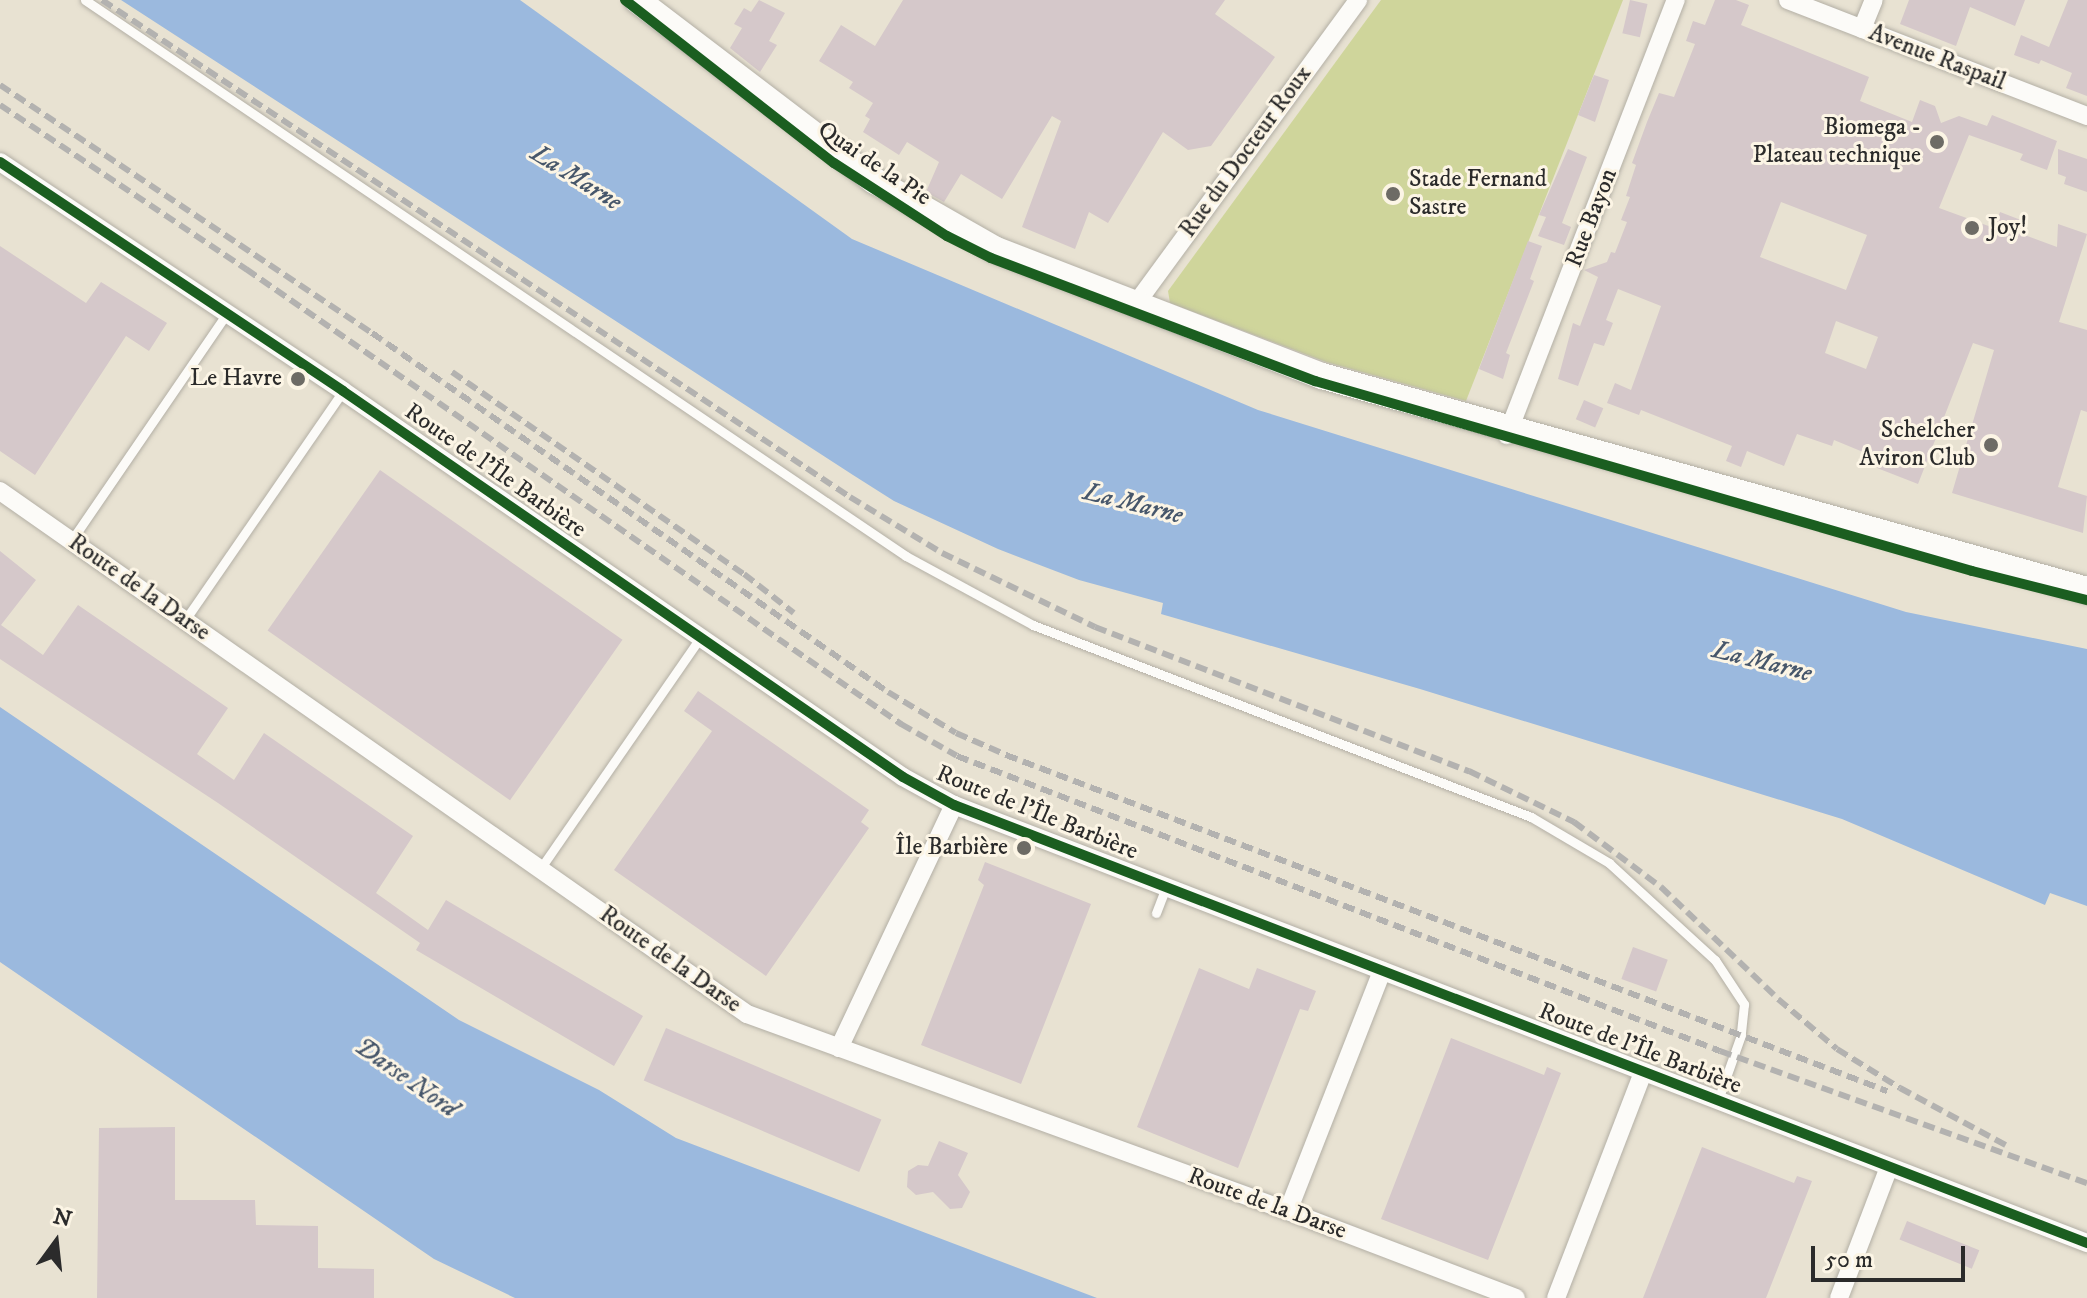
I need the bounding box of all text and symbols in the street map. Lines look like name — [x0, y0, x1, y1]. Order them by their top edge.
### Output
street label: Avenue Raspail — [1865, 19, 2009, 97]
street label: Rue du Docteur Roux — [1174, 60, 1318, 244]
place label: Biomega - Plateau technique — [1753, 114, 1921, 170]
street label: Quai de la Pie — [812, 116, 936, 212]
marker: Biomega - Plateau technique — [1928, 133, 1946, 151]
water label: La Marne — [525, 138, 627, 218]
street label: Rue Bayon — [1560, 165, 1624, 271]
place label: Stade Fernand Sastre — [1409, 166, 1547, 222]
marker: Stade Fernand Sastre — [1384, 185, 1402, 203]
place label: Joy! — [1988, 214, 2027, 242]
marker: Joy! — [1963, 219, 1981, 237]
place label: Le Havre — [190, 365, 282, 393]
marker: Le Havre — [289, 370, 307, 388]
street label: Route de l'Île Barbière — [399, 398, 591, 544]
place label: Schelcher Aviron Club — [1859, 417, 1975, 473]
marker: Schelcher Aviron Club — [1982, 436, 2000, 454]
water label: La Marne — [1080, 477, 1186, 531]
street label: Route de la Darse — [63, 528, 215, 648]
water label: La Marne — [1709, 635, 1815, 689]
street label: Route de l'Île Barbière — [932, 759, 1142, 867]
place label: Île Barbière — [895, 834, 1008, 862]
marker: Île Barbière — [1015, 839, 1033, 857]
street label: Route de la Darse — [594, 900, 746, 1020]
street label: Route de l'Île Barbière — [1535, 997, 1745, 1101]
water label: Darse Nord — [349, 1031, 463, 1125]
street label: Route de la Darse — [1184, 1162, 1350, 1246]
north arrow — [16, 1202, 96, 1282]
text: N — [50, 1203, 75, 1234]
scale bar — [1815, 1230, 1969, 1280]
text: 50 m — [1825, 1245, 1873, 1275]

